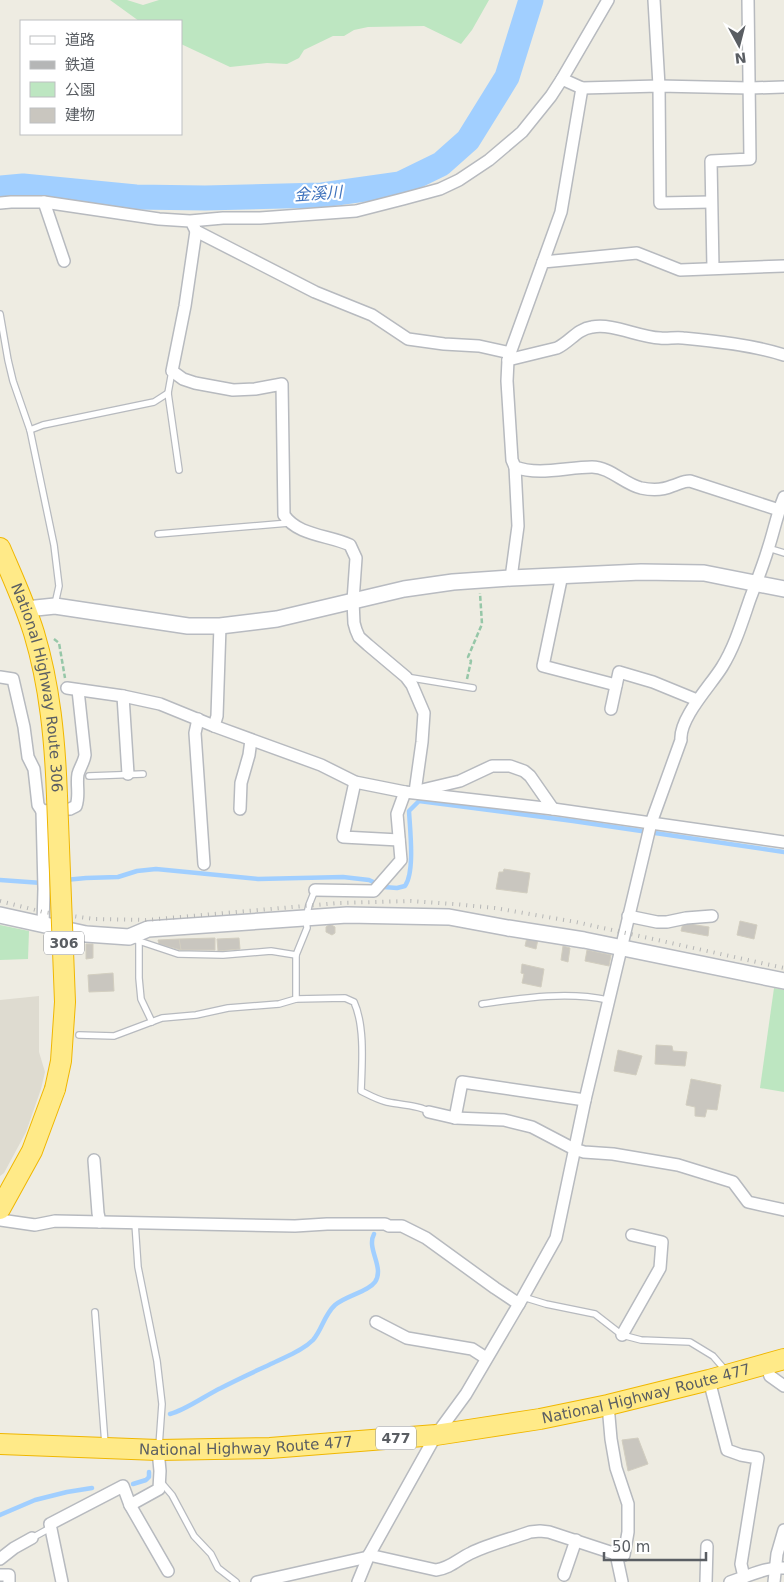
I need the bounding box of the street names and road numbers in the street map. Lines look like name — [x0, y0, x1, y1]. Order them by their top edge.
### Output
street label: National Highway Route 306 — [7, 580, 66, 793]
road number: 306 — [44, 931, 84, 954]
street label: National Highway Route 477 — [540, 1360, 753, 1427]
road number: 477 — [376, 1426, 416, 1450]
street label: National Highway Route 477 — [139, 1433, 353, 1459]

